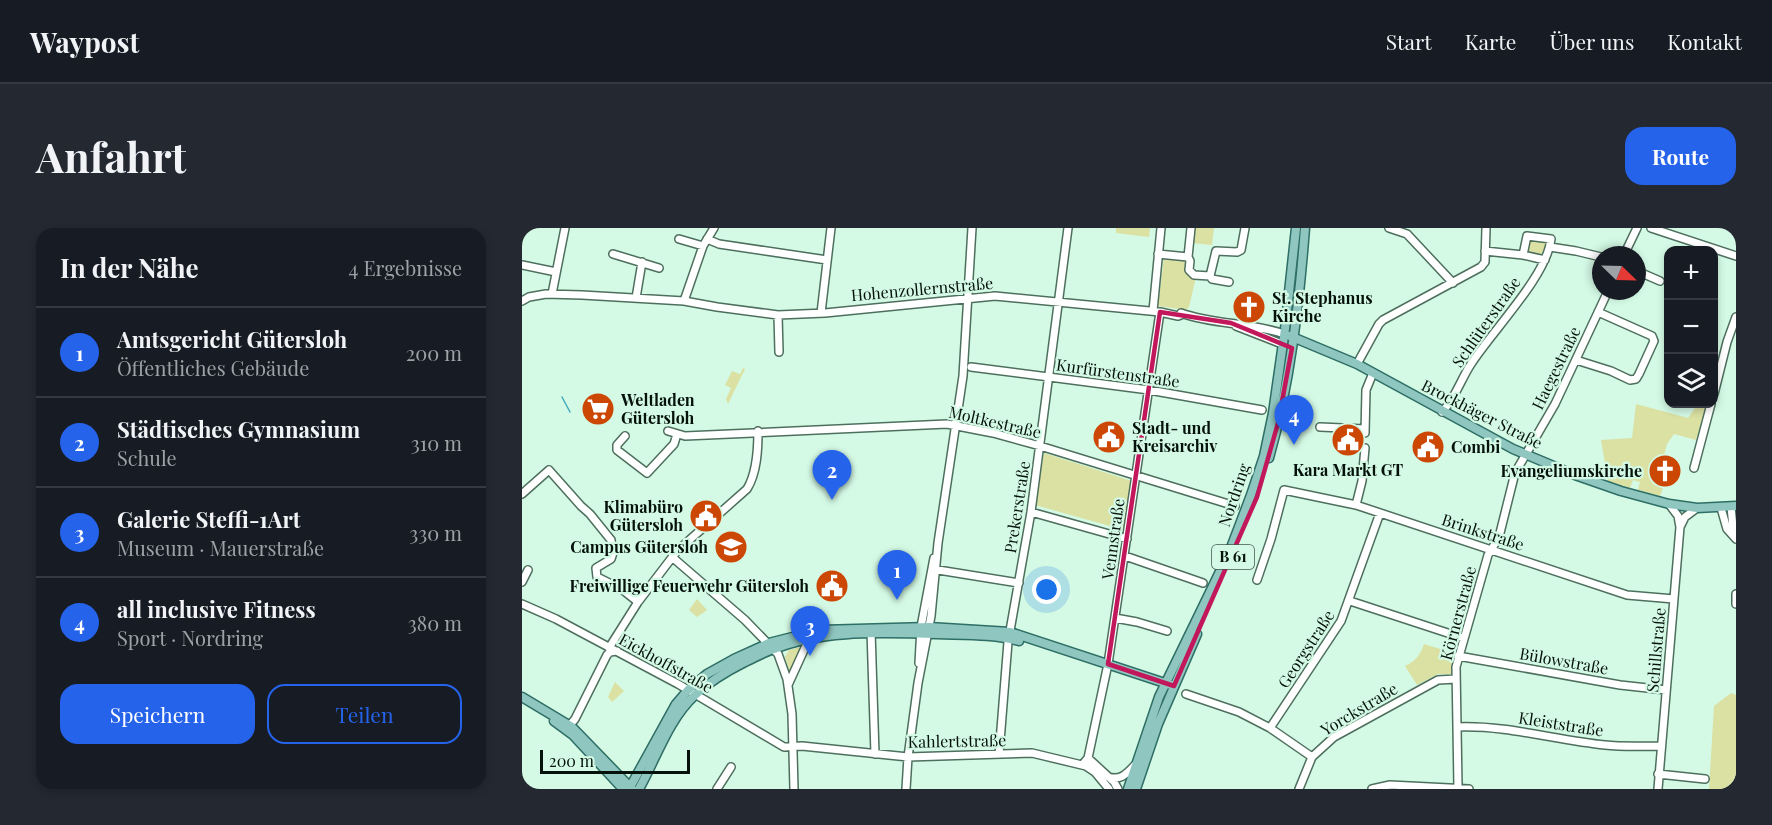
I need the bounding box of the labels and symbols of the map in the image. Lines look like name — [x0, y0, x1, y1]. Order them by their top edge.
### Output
north arrow — [1592, 246, 1646, 300]
street label: Hohenzollernstraße — [850, 272, 994, 305]
street label: Schlüterstraße — [1447, 272, 1525, 371]
place label: St. Stephanus Kirche — [1272, 287, 1373, 326]
church icon: St. Stephanus Kirche — [1231, 289, 1267, 325]
street label: Haegestraße — [1526, 323, 1585, 413]
street label: Kurfürstenstraße — [1055, 353, 1181, 392]
street label: Brockhäger Straße — [1418, 374, 1546, 453]
place label: Weltladen Gütersloh — [620, 389, 695, 428]
supermarket icon: Weltladen Gütersloh — [580, 391, 616, 427]
pin: 4 — [1274, 396, 1314, 445]
street label: Moltkestraße — [947, 401, 1043, 442]
place label: Stadt- und Kreisarchiv — [1132, 417, 1218, 456]
public building icon: Stadt- und Kreisarchiv — [1091, 419, 1127, 455]
public building icon: Kara Markt GT — [1330, 422, 1366, 458]
public building icon: Combi — [1410, 429, 1446, 465]
place label: Combi — [1451, 436, 1500, 457]
pin: 2 — [812, 450, 852, 500]
church icon: Evangeliumskirche — [1647, 453, 1683, 489]
street label: Prekerstraße — [999, 459, 1034, 555]
place label: Kara Markt GT — [1293, 459, 1403, 480]
street label: Nordring — [1213, 460, 1254, 529]
place label: Evangeliumskirche — [1500, 460, 1642, 481]
place label: Klimabüro Gütersloh — [603, 496, 683, 535]
street label: Vennstraße — [1096, 497, 1129, 582]
public building icon: Klimabüro Gütersloh — [688, 498, 724, 534]
street label: Brinkstraße — [1439, 508, 1527, 555]
school or university icon: Campus Gütersloh — [713, 529, 749, 565]
place label: Campus Gütersloh — [570, 536, 708, 557]
road number: B 61 — [1212, 545, 1254, 569]
pin: 1 — [878, 550, 916, 600]
street label: Körnerstraße — [1435, 564, 1480, 662]
public building icon: Freiwillige Feuerwehr Gütersloh — [814, 568, 850, 604]
place label: Freiwillige Feuerwehr Gütersloh — [570, 575, 809, 596]
your location — [1032, 575, 1061, 604]
pin: 3 — [790, 606, 830, 656]
street label: Georgstraße — [1273, 606, 1339, 692]
street label: Schillstraße — [1641, 607, 1670, 693]
street label: Eickhoffstraße — [615, 628, 717, 697]
street label: Bülowstraße — [1518, 642, 1610, 679]
street label: Yorckstraße — [1316, 677, 1401, 740]
street label: Kleiststraße — [1517, 706, 1605, 741]
street label: Kahlertstraße — [908, 729, 1006, 752]
scale bar — [540, 747, 690, 774]

